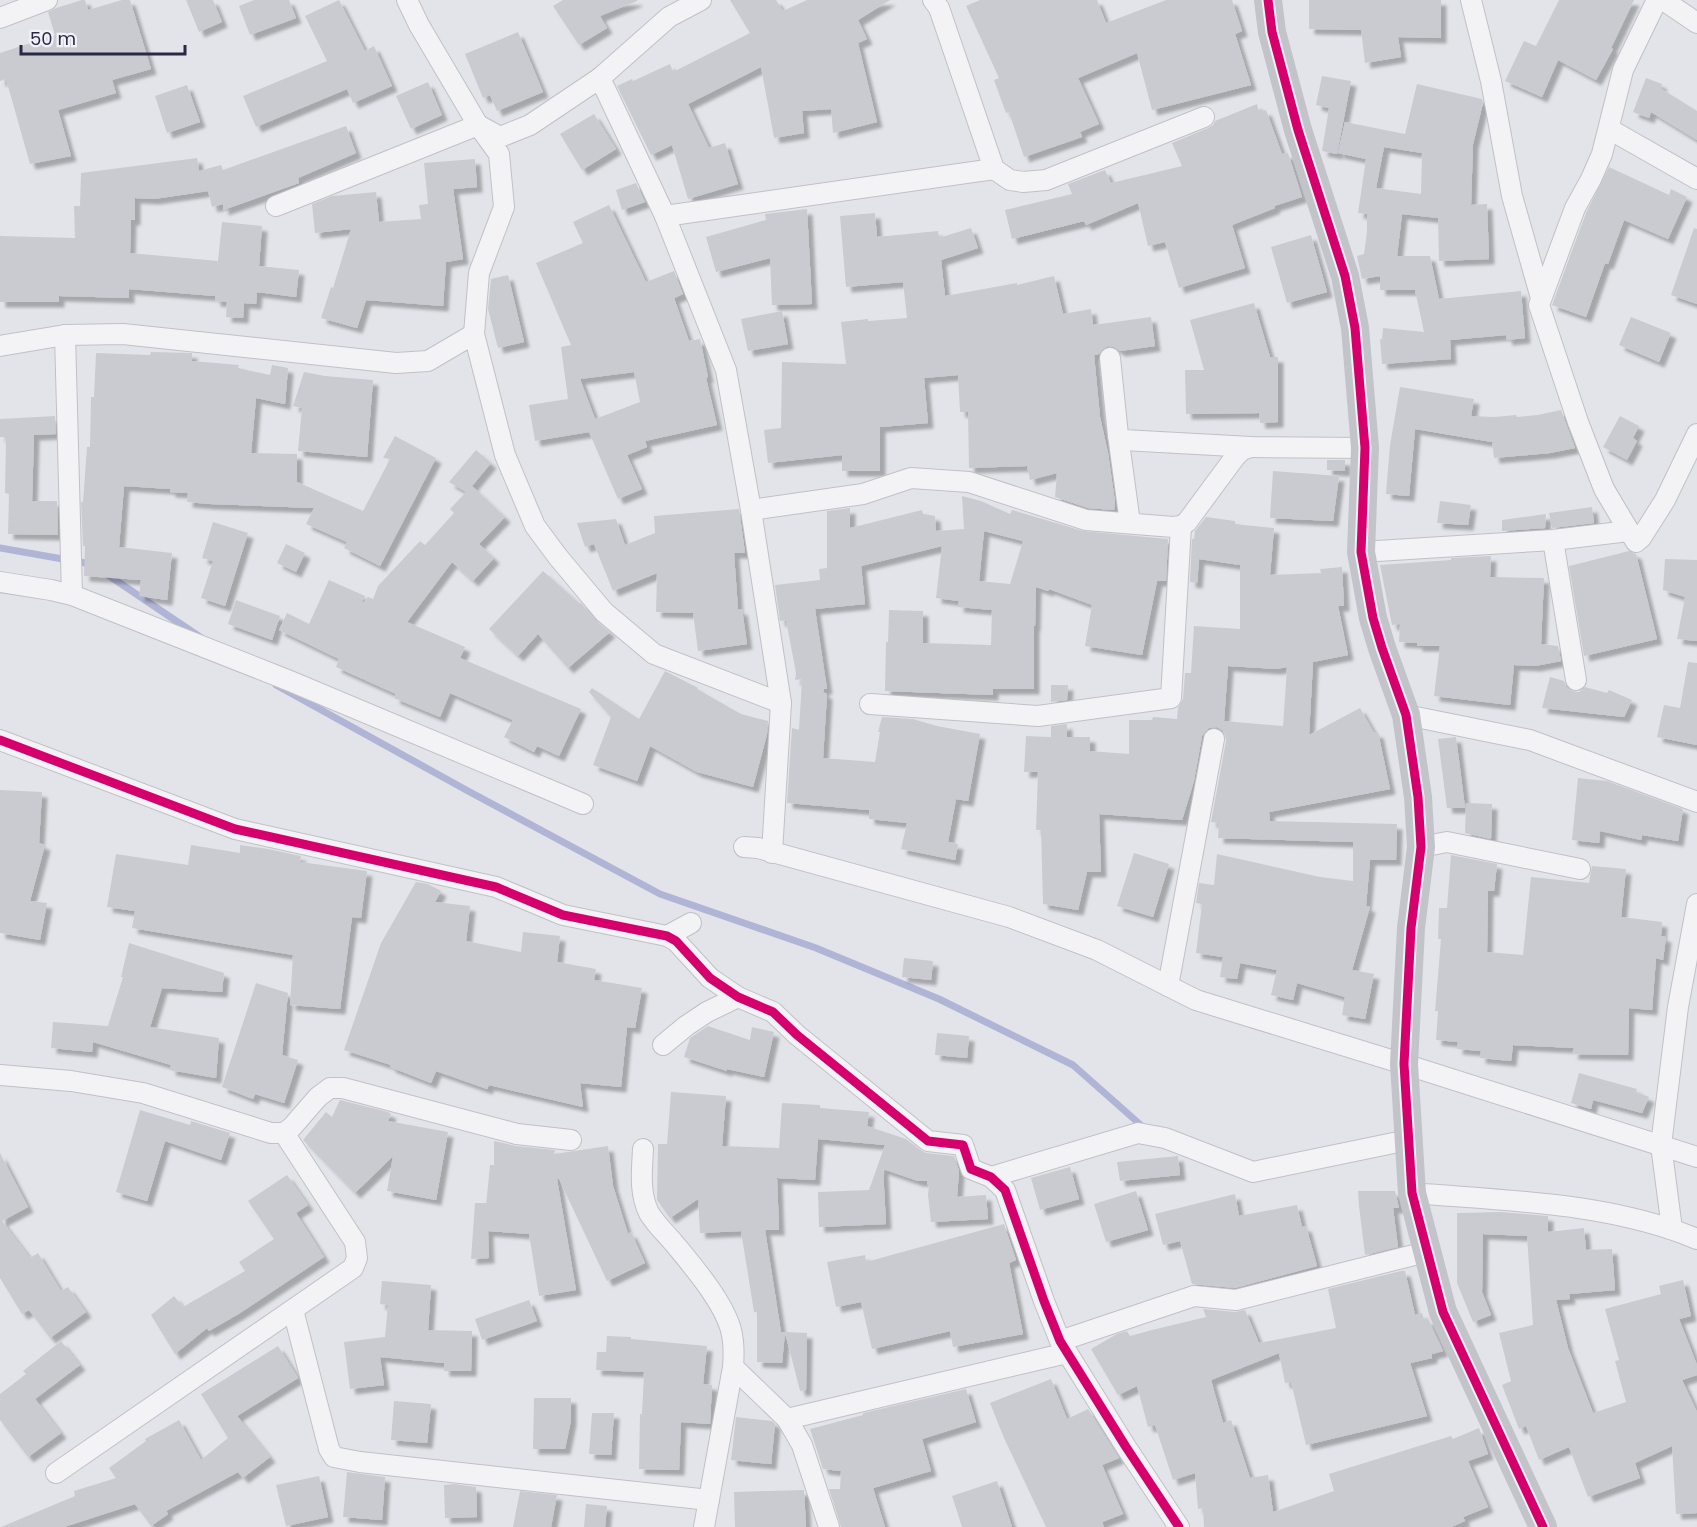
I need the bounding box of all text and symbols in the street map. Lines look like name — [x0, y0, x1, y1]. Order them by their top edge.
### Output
scale bar — [21, 18, 184, 56]
text: 50 m — [30, 26, 76, 51]

